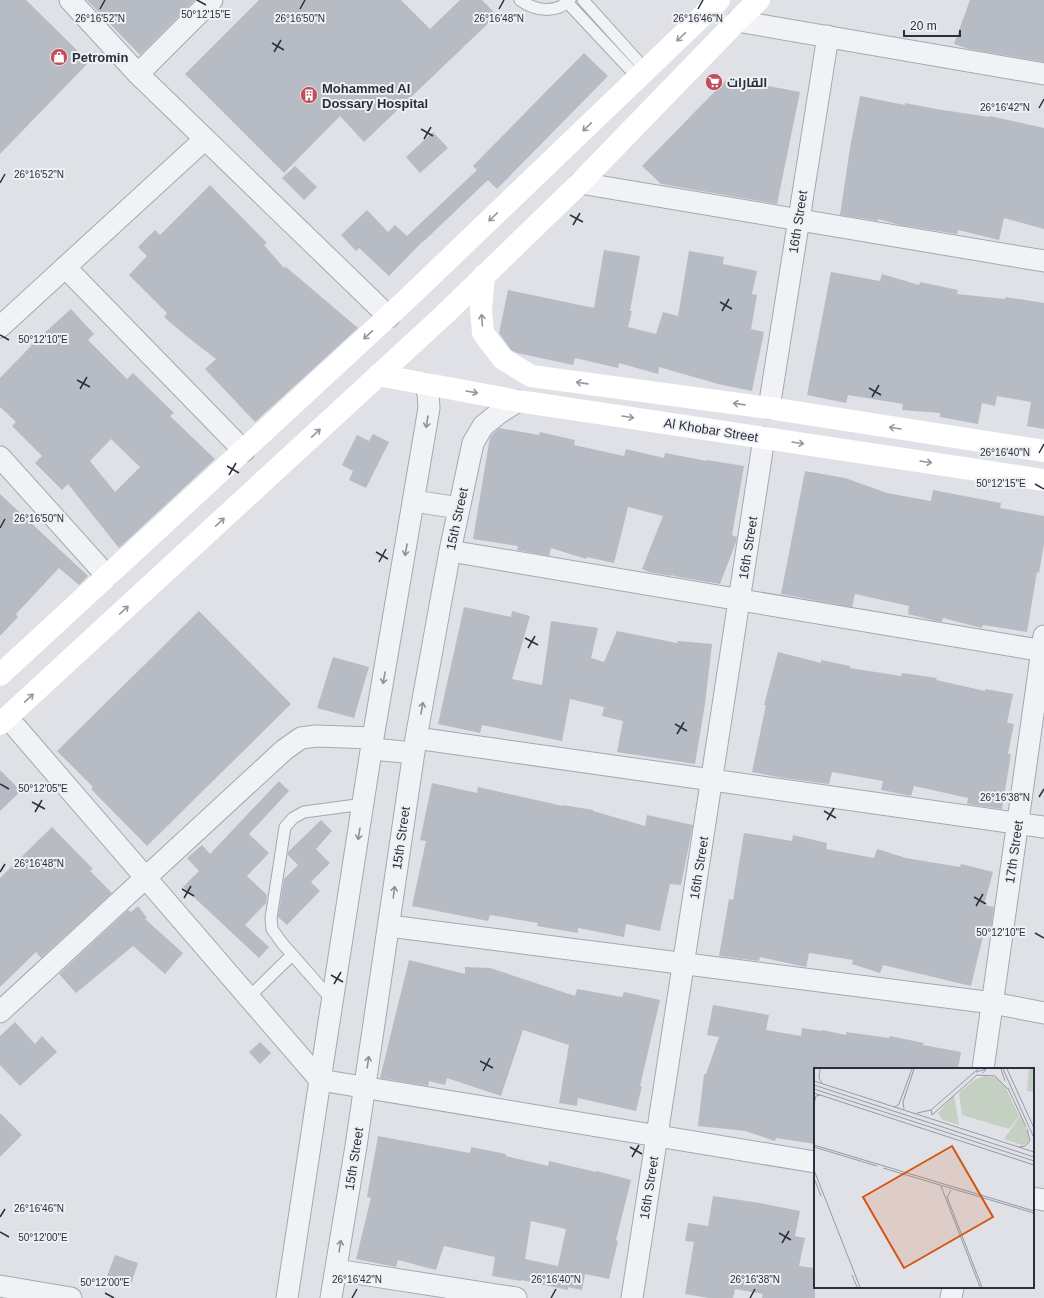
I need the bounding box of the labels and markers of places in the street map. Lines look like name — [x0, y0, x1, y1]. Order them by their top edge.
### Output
shop icon: Petromin — [49, 47, 69, 67]
place label: Petromin — [72, 50, 128, 65]
supermarket icon: القارات — [704, 72, 724, 92]
place label: القارات — [727, 75, 767, 90]
place label: Mohammed Al Dossary Hospital — [322, 81, 428, 111]
building icon: Mohammed Al Dossary Hospital — [299, 85, 319, 105]

